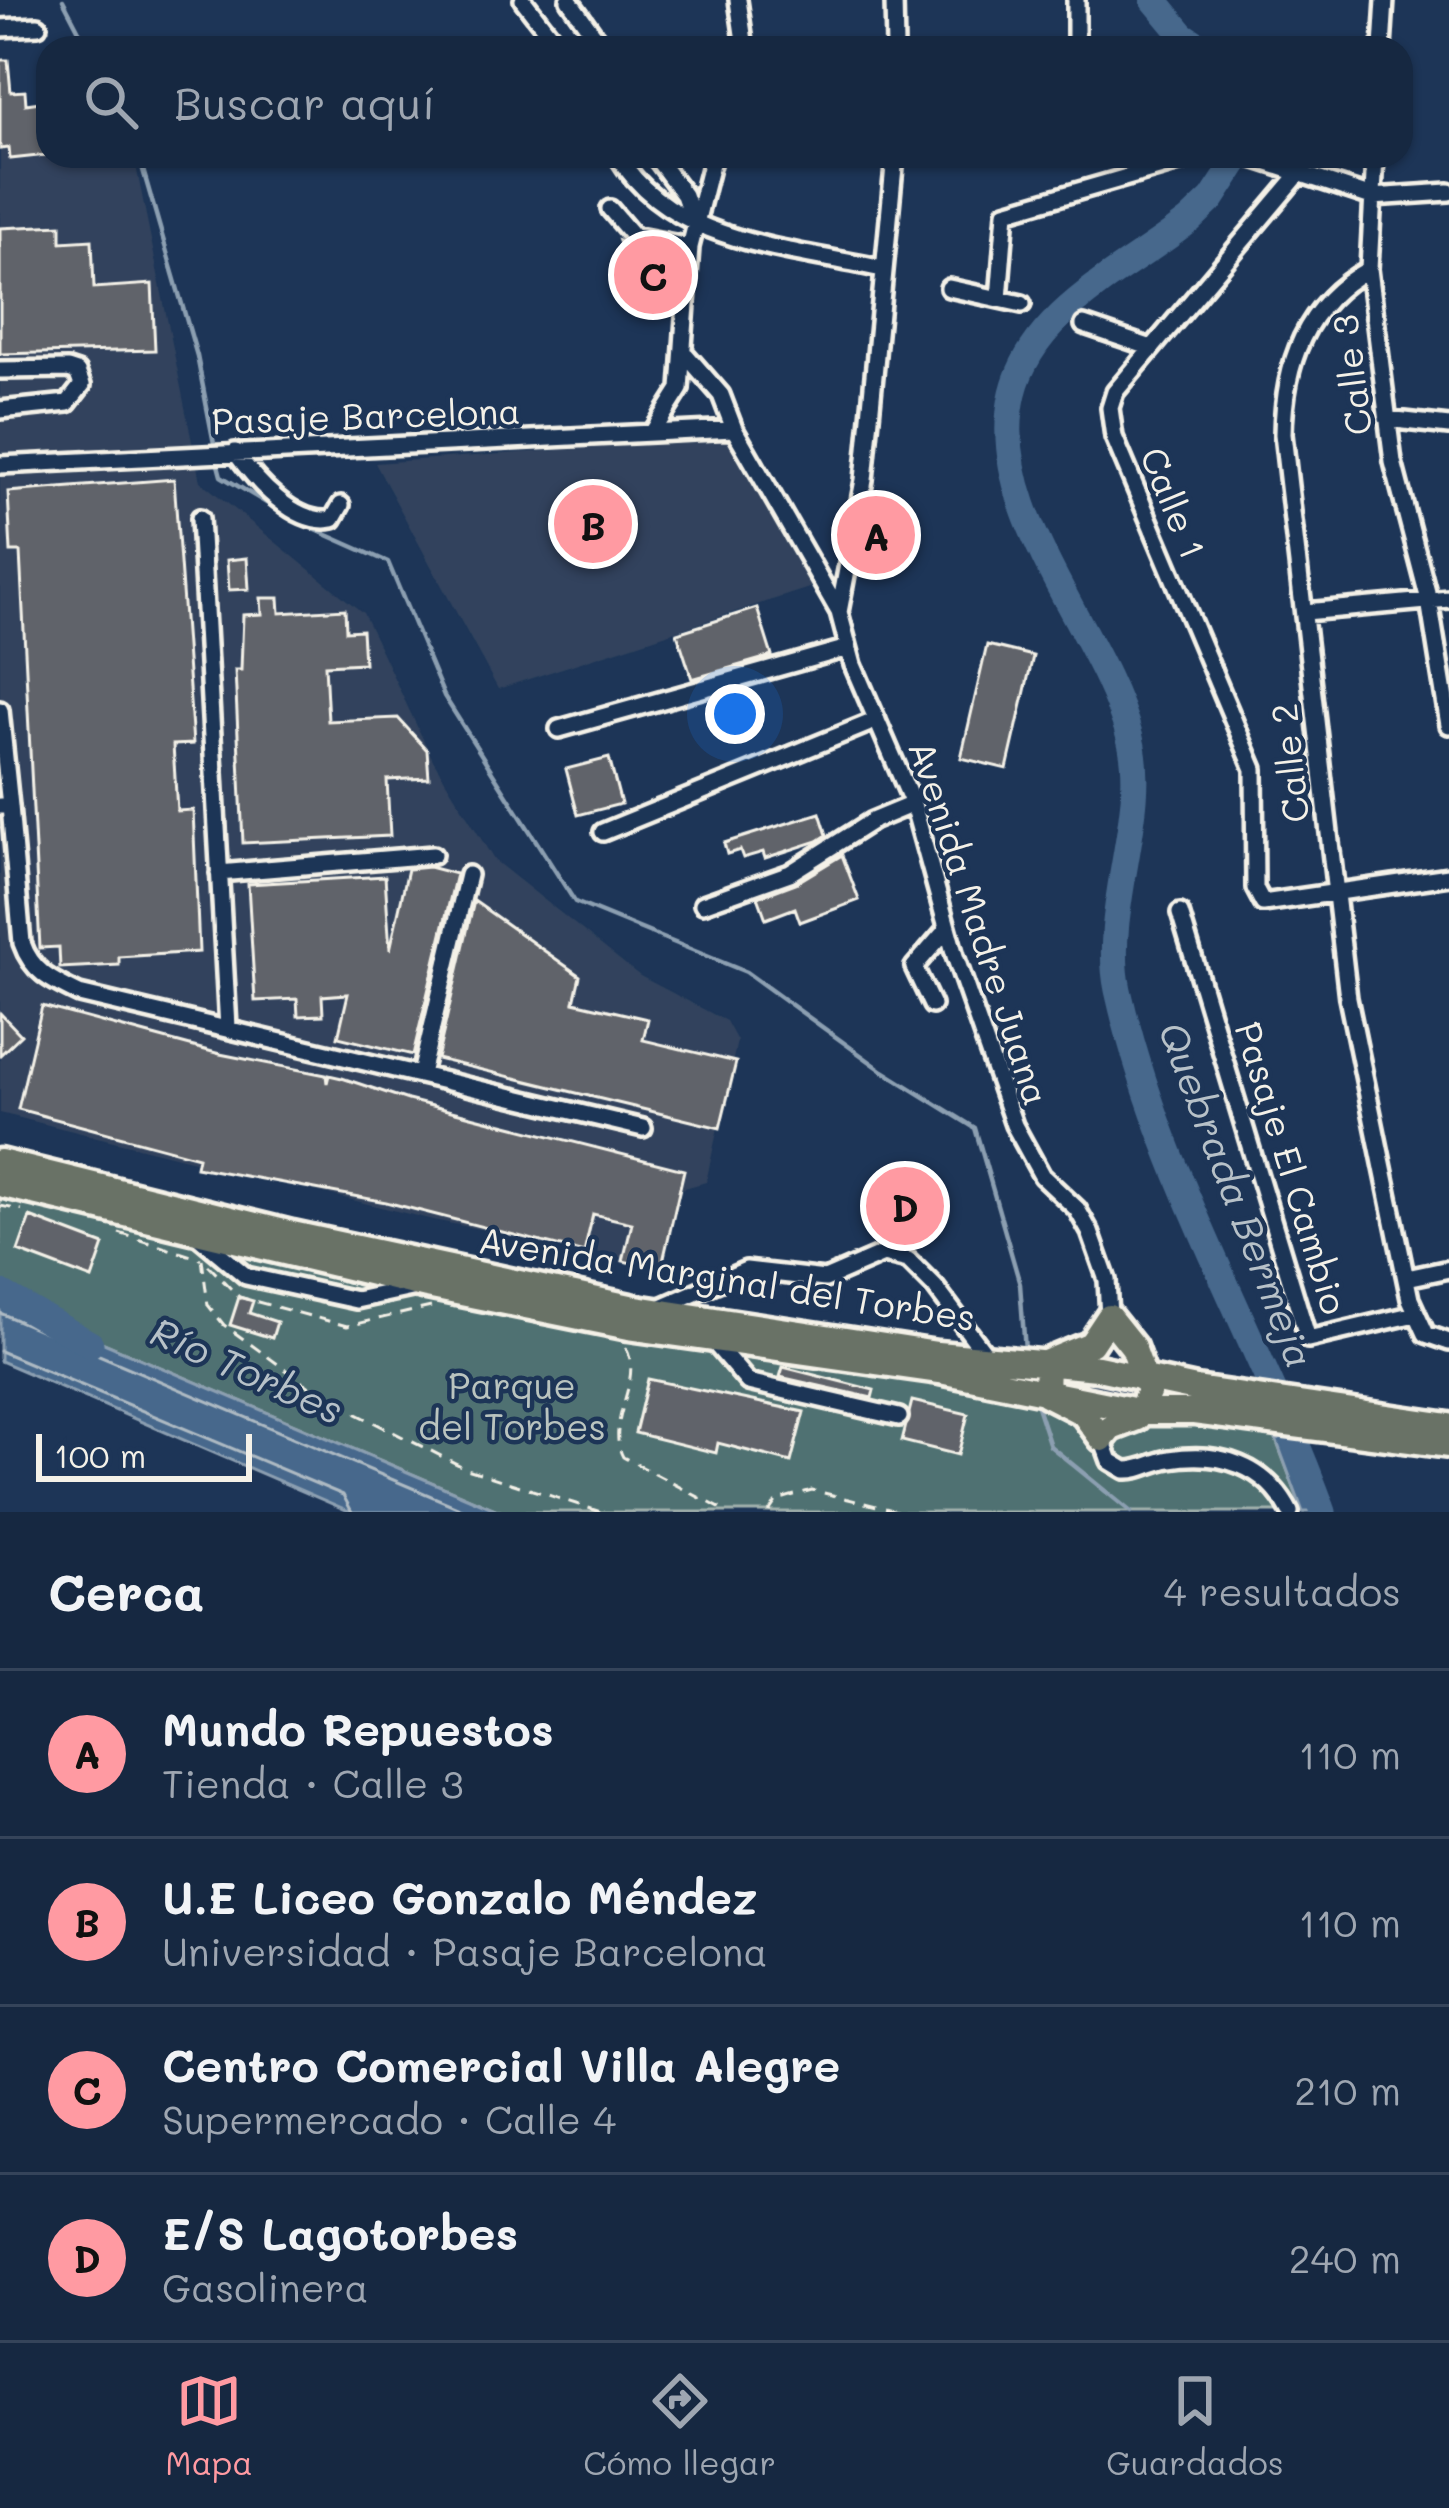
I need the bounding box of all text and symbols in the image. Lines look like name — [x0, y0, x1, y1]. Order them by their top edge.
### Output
search box — [36, 36, 1413, 168]
icon: search — [78, 69, 144, 135]
text: Buscar aquí — [174, 73, 436, 131]
pin: C — [614, 230, 692, 320]
street label: Calle 3 — [1320, 312, 1381, 438]
street label: Pasaje Barcelona — [211, 386, 521, 443]
street label: Calle 1 — [1131, 440, 1218, 565]
pin: B — [554, 479, 632, 569]
pin: A — [837, 490, 915, 580]
your location — [705, 684, 765, 744]
street label: Calle 2 — [1259, 701, 1318, 825]
street label: Avenida Madre Juana — [899, 734, 1062, 1111]
water label: Quebrada Bermeja — [1148, 1014, 1327, 1375]
street label: Pasaje El Cambio — [1226, 1016, 1359, 1320]
pin: D — [866, 1161, 944, 1251]
street label: Avenida Marginal del Torbes — [476, 1215, 979, 1340]
water label: Río Torbes — [143, 1305, 352, 1435]
park label: Parque del Torbes — [418, 1361, 606, 1449]
scale bar — [36, 1428, 252, 1481]
text: 100 m — [54, 1433, 146, 1476]
text: Cerca — [48, 1557, 205, 1624]
text: 4 resultados — [1164, 1565, 1401, 1616]
text: Mundo Repuestos — [162, 1699, 554, 1757]
text: A — [73, 1728, 101, 1779]
text: 110 m — [1299, 1728, 1401, 1779]
text: Tienda · Calle 3 — [162, 1757, 464, 1808]
text: U.E Liceo Gonzalo Méndez — [162, 1867, 757, 1925]
text: B — [74, 1896, 100, 1947]
text: 110 m — [1299, 1896, 1401, 1947]
text: Universidad · Pasaje Barcelona — [162, 1925, 768, 1976]
text: Centro Comercial Villa Alegre — [162, 2035, 840, 2093]
text: C — [73, 2064, 101, 2115]
text: 210 m — [1294, 2064, 1401, 2115]
text: Supermercado · Calle 4 — [162, 2093, 616, 2144]
text: E/S Lagotorbes — [162, 2203, 518, 2261]
text: D — [73, 2232, 101, 2283]
text: 240 m — [1289, 2232, 1401, 2283]
text: Gasolinera — [162, 2261, 369, 2312]
tab: Mapa — [165, 2368, 253, 2483]
tab: Cómo llegar — [583, 2368, 776, 2483]
tab: Guardados — [1106, 2368, 1284, 2483]

